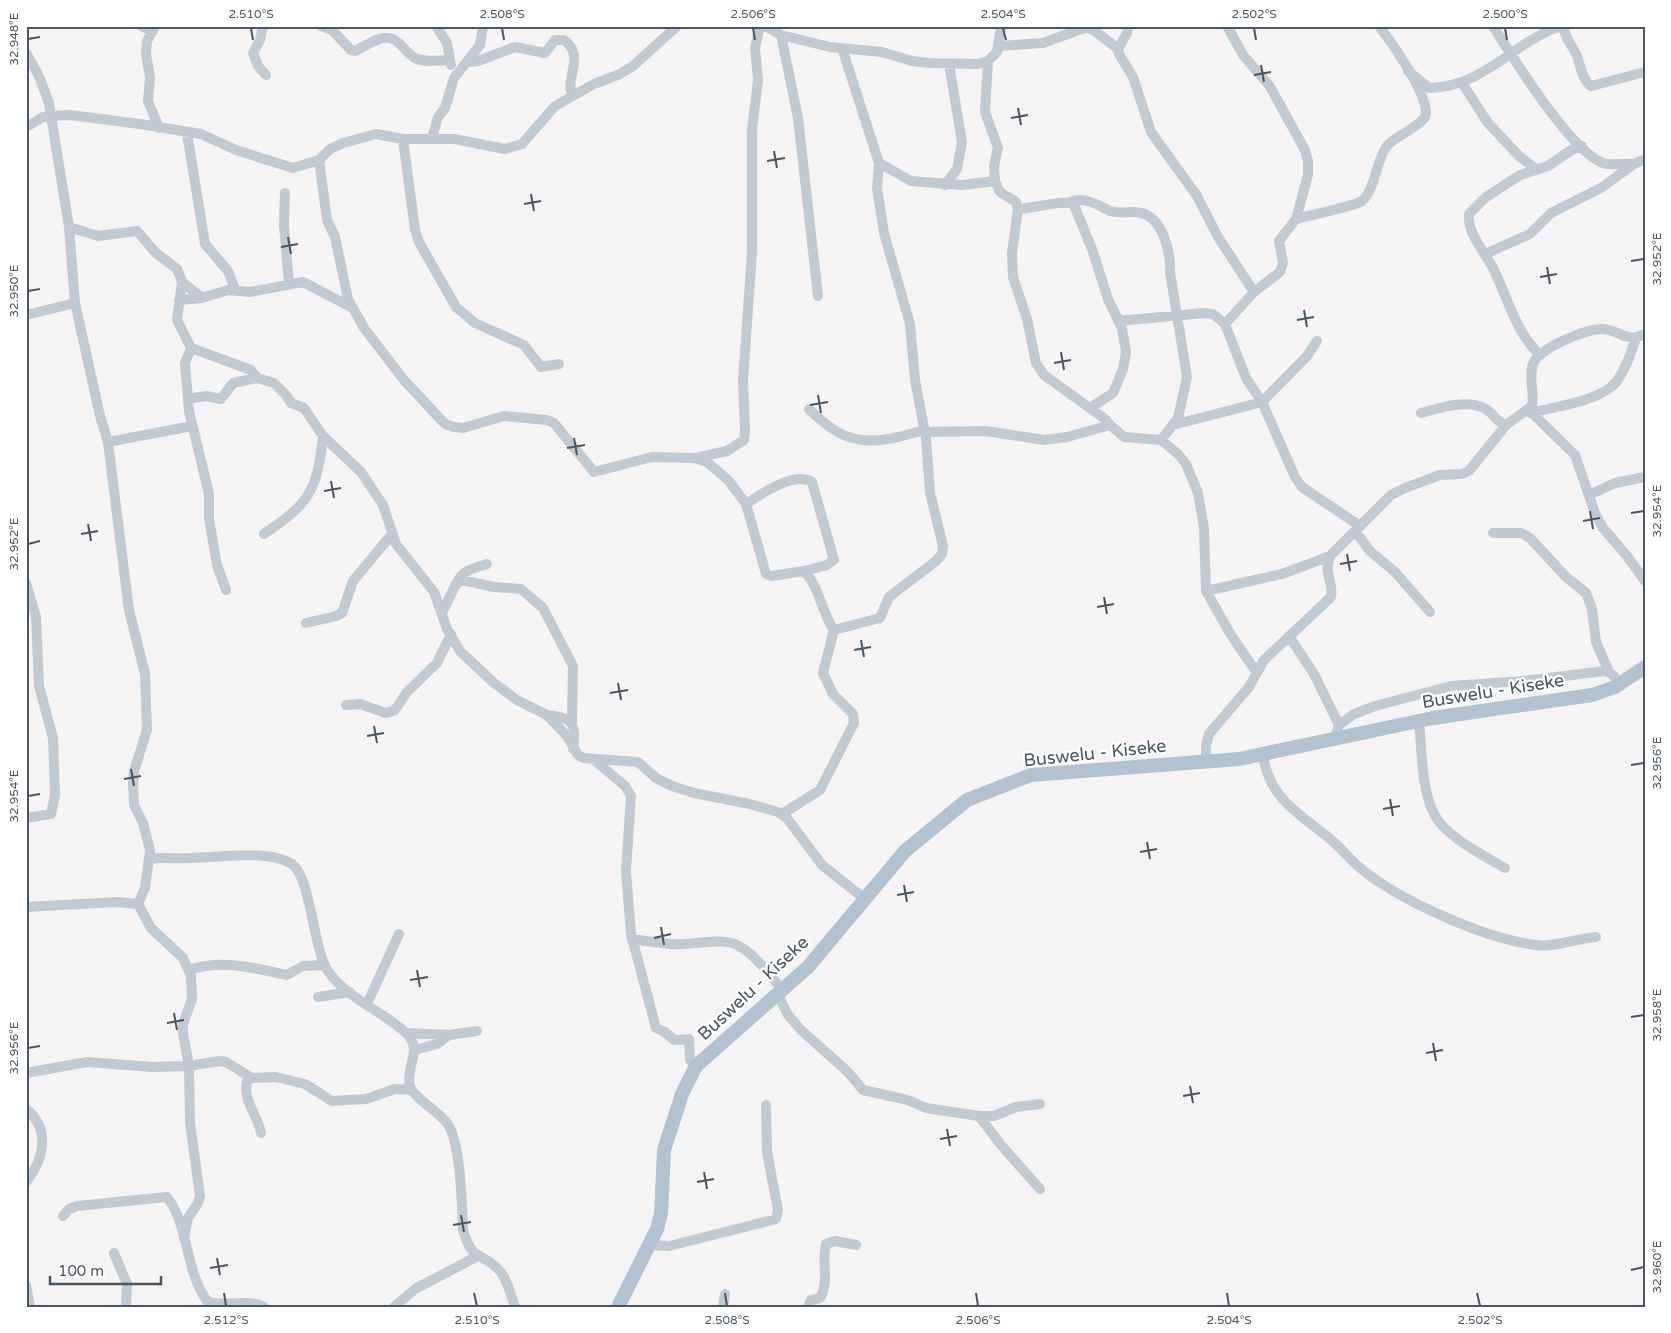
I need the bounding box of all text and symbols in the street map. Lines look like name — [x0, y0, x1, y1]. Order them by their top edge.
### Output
text: 2.510°S — [228, 7, 274, 21]
text: 2.508°S — [479, 7, 525, 21]
text: 2.506°S — [730, 7, 776, 21]
text: 2.504°S — [980, 7, 1026, 21]
text: 2.502°S — [1231, 7, 1277, 21]
text: 2.500°S — [1482, 7, 1528, 21]
text: 32.948°E — [7, 12, 21, 66]
text: 32.952°E — [1650, 232, 1664, 286]
text: 32.950°E — [7, 264, 21, 318]
text: 32.954°E — [1650, 484, 1664, 538]
text: 32.952°E — [7, 517, 21, 571]
street label: Buswelu - Kiseke — [1420, 669, 1566, 713]
street label: Buswelu - Kiseke — [1022, 735, 1168, 771]
text: 32.956°E — [1650, 736, 1664, 789]
text: 32.954°E — [7, 769, 21, 823]
street label: Buswelu - Kiseke — [693, 931, 813, 1045]
text: 32.958°E — [1650, 988, 1664, 1042]
text: 32.956°E — [7, 1021, 21, 1074]
text: 32.960°E — [1650, 1240, 1664, 1294]
scale bar — [50, 1253, 161, 1285]
text: 100 m — [58, 1262, 104, 1280]
text: 2.512°S — [203, 1313, 249, 1327]
text: 2.510°S — [454, 1313, 500, 1327]
text: 2.508°S — [704, 1313, 750, 1327]
text: 2.506°S — [955, 1313, 1001, 1327]
text: 2.504°S — [1206, 1313, 1252, 1327]
text: 2.502°S — [1457, 1313, 1503, 1327]

